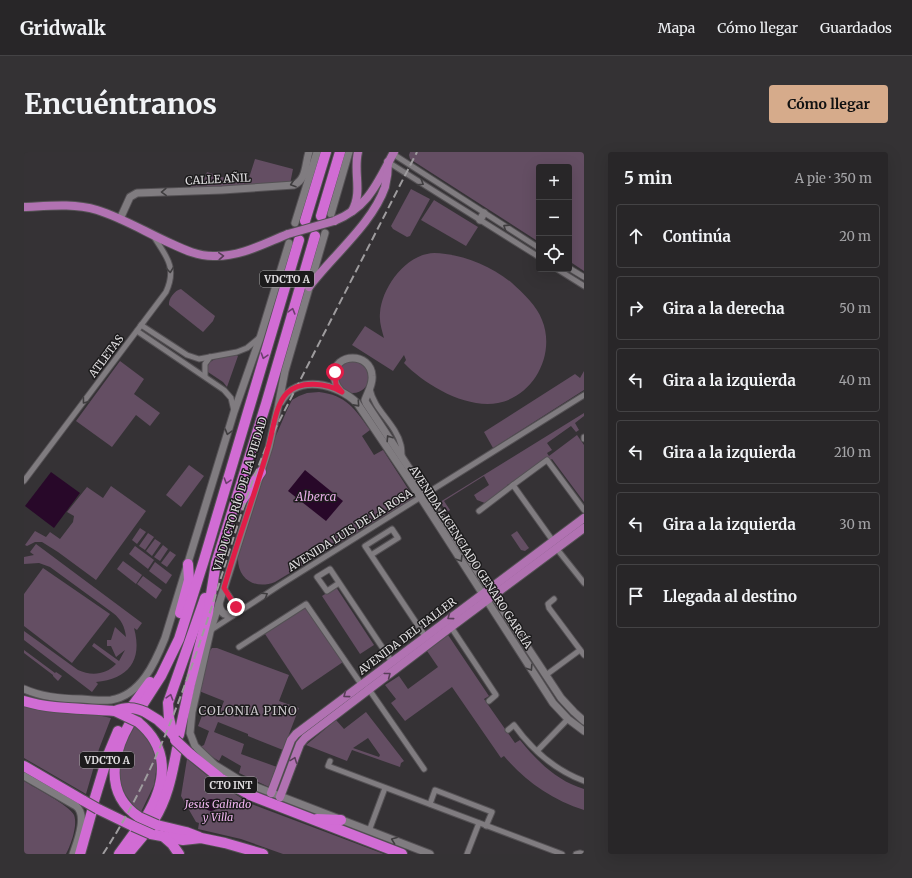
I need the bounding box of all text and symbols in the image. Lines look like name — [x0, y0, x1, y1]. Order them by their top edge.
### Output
text: Gridwalk — [20, 16, 106, 40]
text: Mapa — [658, 19, 695, 37]
text: Cómo llegar — [717, 19, 798, 37]
text: Guardados — [820, 19, 892, 37]
button: Cómo llegar — [769, 85, 888, 123]
text: Encuéntranos — [24, 86, 217, 122]
map controls — [536, 164, 572, 272]
button: + — [536, 164, 572, 200]
text: 5 min — [624, 167, 672, 189]
street label: CALLE AÑIL — [185, 170, 251, 188]
text: A pie · 350 m — [795, 170, 872, 187]
one-way arrow — [417, 178, 424, 185]
one-way arrow — [289, 179, 296, 188]
one-way arrow — [161, 188, 167, 196]
button: − — [536, 200, 572, 236]
one-way arrow — [503, 225, 510, 232]
icon: ahead — [625, 225, 647, 247]
text: Continúa — [663, 227, 731, 246]
text: 20 m — [839, 228, 871, 245]
button: locate — [536, 236, 572, 272]
one-way arrow — [218, 251, 224, 260]
one-way arrow — [165, 267, 174, 274]
road number: VDCTO A — [260, 271, 314, 287]
icon: right — [625, 297, 647, 319]
text: Gira a la derecha — [663, 299, 785, 318]
text: 50 m — [839, 300, 871, 317]
one-way arrow — [288, 308, 296, 315]
street label: ATLETAS — [85, 332, 127, 381]
one-way arrow — [260, 352, 269, 359]
route start — [326, 363, 344, 381]
icon: left — [625, 369, 647, 391]
text: Gira a la izquierda — [663, 371, 796, 390]
text: 40 m — [839, 372, 871, 389]
one-way arrow — [83, 396, 90, 403]
one-way arrow — [352, 399, 360, 407]
street label: VIADUCTO RÍO DE LA PIEDAD — [210, 415, 270, 574]
one-way arrow — [224, 428, 233, 435]
one-way arrow — [386, 435, 394, 442]
icon: left — [625, 441, 647, 463]
text: Gira a la izquierda — [663, 443, 796, 462]
text: 210 m — [834, 444, 871, 461]
street label: AVENIDA LICENCIADO GENARO GARCÍA — [406, 462, 536, 651]
one-way arrow — [223, 477, 232, 484]
street label: AVENIDA LUIS DE LA ROSA — [284, 486, 415, 575]
water label: Alberca — [295, 489, 337, 504]
icon: left — [625, 513, 647, 535]
text: Gira a la izquierda — [663, 515, 796, 534]
text: 30 m — [839, 516, 871, 533]
one-way arrow — [455, 555, 462, 562]
icon: arrive — [625, 585, 647, 607]
text: Llegada al destino — [663, 587, 797, 606]
one-way arrow — [261, 592, 268, 599]
street label: AVENIDA DEL TALLER — [354, 594, 459, 678]
route end — [227, 598, 245, 616]
one-way arrow — [448, 612, 455, 619]
one-way arrow — [525, 664, 532, 671]
one-way arrow — [384, 672, 391, 679]
one-way arrow — [344, 690, 351, 697]
one-way arrow — [165, 693, 174, 700]
district label: COLONIA PINO — [198, 703, 298, 718]
road number: VDCTO A — [80, 752, 134, 768]
one-way arrow — [289, 757, 297, 764]
road number: CTO INT — [205, 777, 257, 793]
park label: Jesús Galindo y Villa — [184, 797, 251, 824]
one-way arrow — [390, 836, 397, 844]

